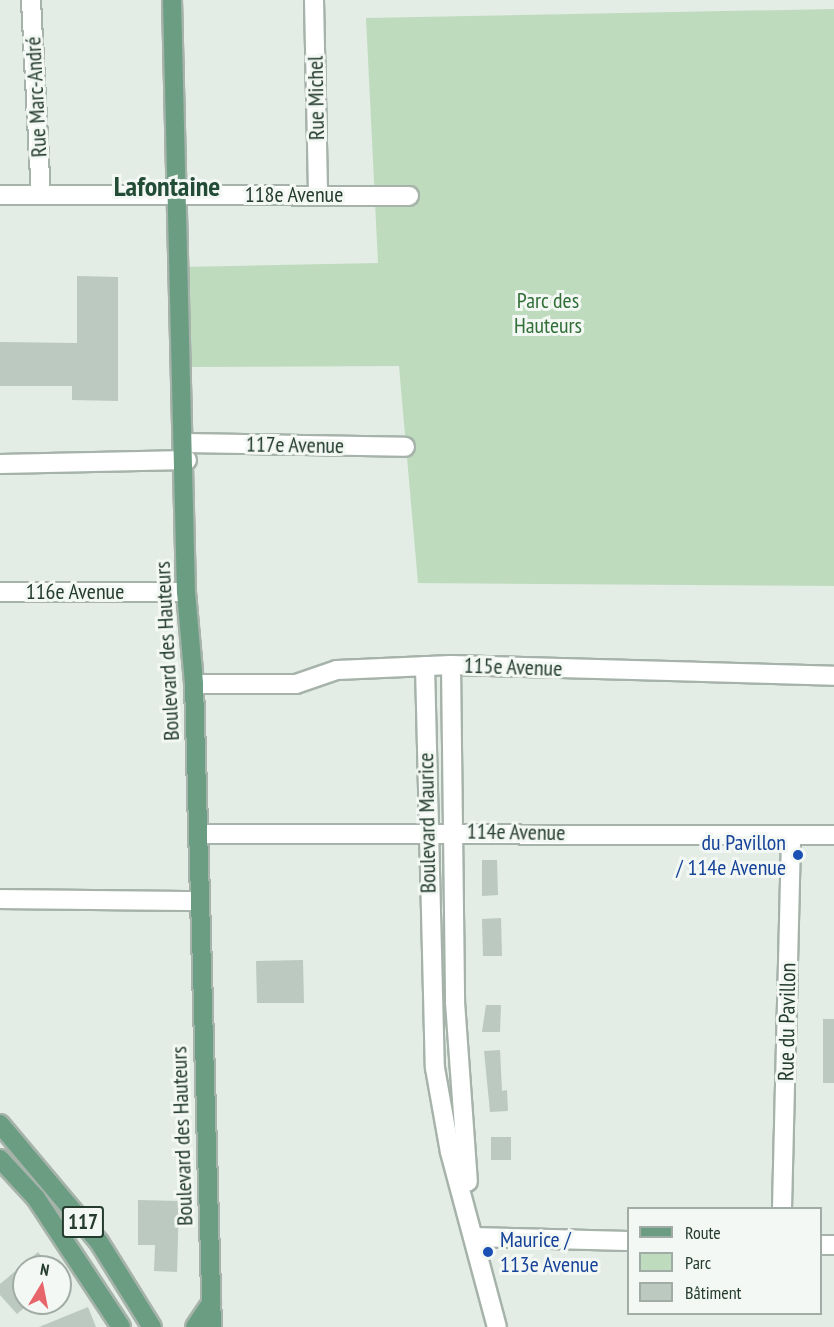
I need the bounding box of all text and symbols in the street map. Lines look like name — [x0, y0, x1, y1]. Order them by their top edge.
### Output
street label: Rue Marc-André — [20, 36, 52, 158]
street label: Rue Michel — [302, 56, 330, 140]
district label: Lafontaine — [114, 169, 220, 203]
street label: 118e Avenue — [244, 182, 344, 208]
park label: Parc des Hauteurs — [514, 287, 582, 338]
street label: 117e Avenue — [245, 431, 345, 459]
street label: Boulevard des Hauteurs — [149, 561, 185, 741]
street label: 116e Avenue — [25, 579, 125, 605]
street label: 115e Avenue — [463, 652, 563, 682]
street label: Boulevard Maurice — [413, 753, 441, 893]
street label: 114e Avenue — [466, 818, 566, 846]
place label: du Pavillon / 114e Avenue — [676, 829, 786, 880]
marker: du Pavillon / 114e Avenue — [791, 848, 805, 862]
street label: Rue du Pavillon — [773, 963, 801, 1081]
street label: Boulevard des Hauteurs — [166, 1046, 198, 1226]
road number: 117 — [60, 1204, 106, 1240]
legend — [627, 1207, 822, 1315]
text: Route — [685, 1221, 721, 1244]
place label: Maurice / 113e Avenue — [500, 1226, 599, 1278]
marker: Maurice / 113e Avenue — [481, 1245, 495, 1259]
text: Parc — [685, 1251, 711, 1274]
north arrow — [12, 1255, 72, 1315]
text: N — [39, 1259, 51, 1280]
text: Bâtiment — [685, 1281, 742, 1304]

